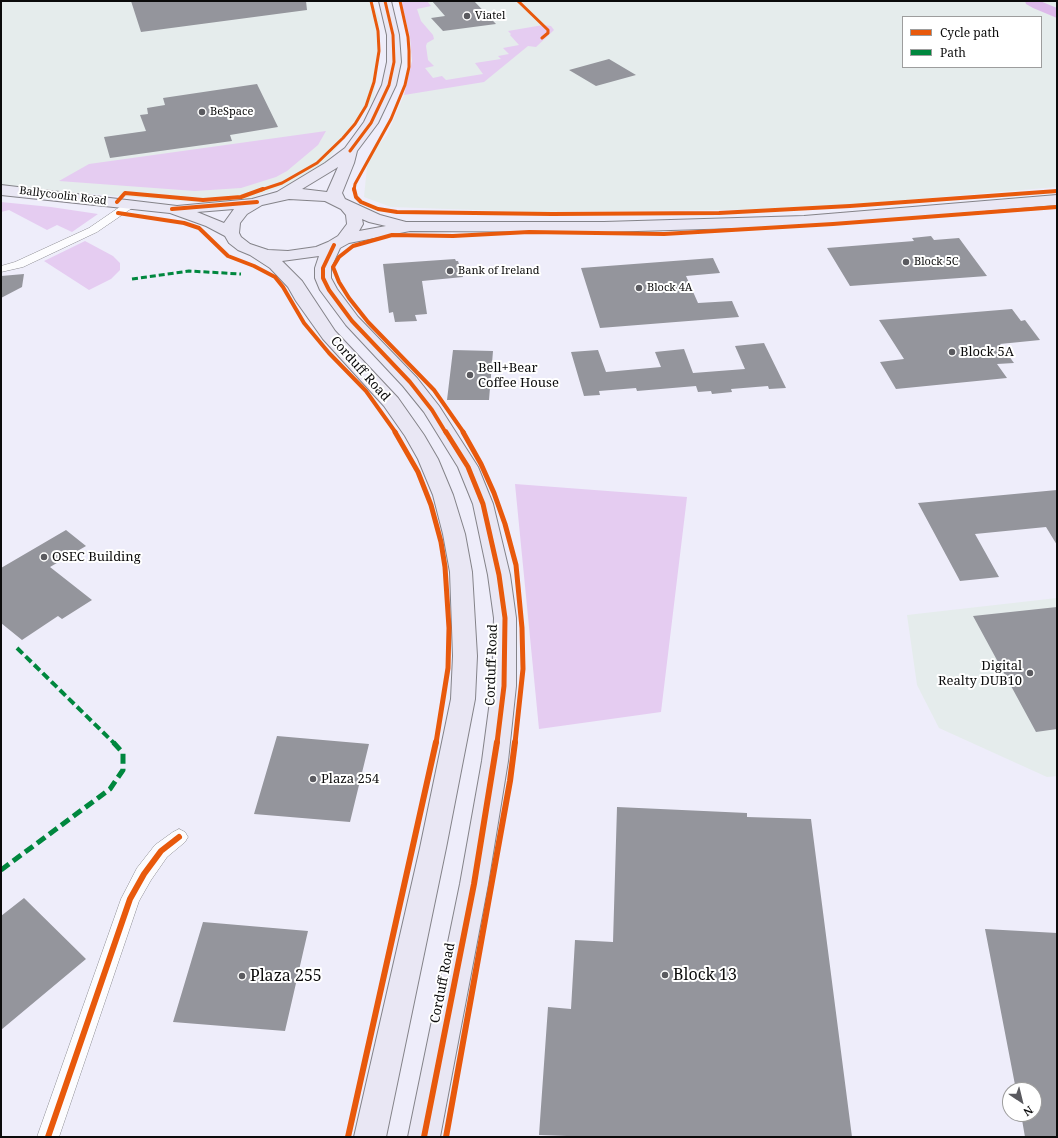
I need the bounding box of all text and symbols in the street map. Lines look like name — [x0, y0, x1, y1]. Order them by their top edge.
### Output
place label: Viatel — [475, 9, 505, 23]
marker: Viatel — [462, 11, 472, 21]
legend — [902, 16, 1042, 68]
text: Cycle path — [940, 24, 999, 41]
text: Path — [940, 44, 966, 61]
place label: BeSpace — [210, 105, 253, 119]
marker: BeSpace — [197, 107, 207, 117]
street label: Ballycoolin Road — [19, 184, 107, 208]
place label: Block 5C — [914, 255, 959, 269]
marker: Block 5C — [901, 257, 911, 267]
place label: Bank of Ireland — [458, 264, 540, 278]
marker: Bank of Ireland — [445, 266, 455, 276]
place label: Block 4A — [647, 281, 693, 295]
marker: Block 4A — [634, 283, 644, 293]
street label: Corduff Road — [327, 333, 393, 405]
place label: Block 5A — [960, 344, 1014, 360]
marker: Block 5A — [947, 347, 957, 357]
place label: Bell+Bear Coffee House — [478, 360, 559, 391]
marker: Bell+Bear Coffee House — [465, 370, 475, 380]
place label: OSEC Building — [52, 549, 141, 565]
marker: OSEC Building — [39, 552, 49, 562]
street label: Corduff Road — [483, 624, 501, 706]
place label: Digital Realty DUB10 — [938, 658, 1022, 689]
marker: Digital Realty DUB10 — [1025, 668, 1035, 678]
place label: Plaza 254 — [321, 771, 379, 787]
marker: Plaza 254 — [308, 774, 318, 784]
street label: Corduff Road — [428, 941, 458, 1025]
place label: Block 13 — [673, 965, 737, 985]
place label: Plaza 255 — [250, 966, 322, 986]
marker: Block 13 — [660, 970, 670, 980]
marker: Plaza 255 — [237, 971, 247, 981]
north arrow — [1002, 1082, 1042, 1122]
text: N — [1021, 1103, 1036, 1120]

